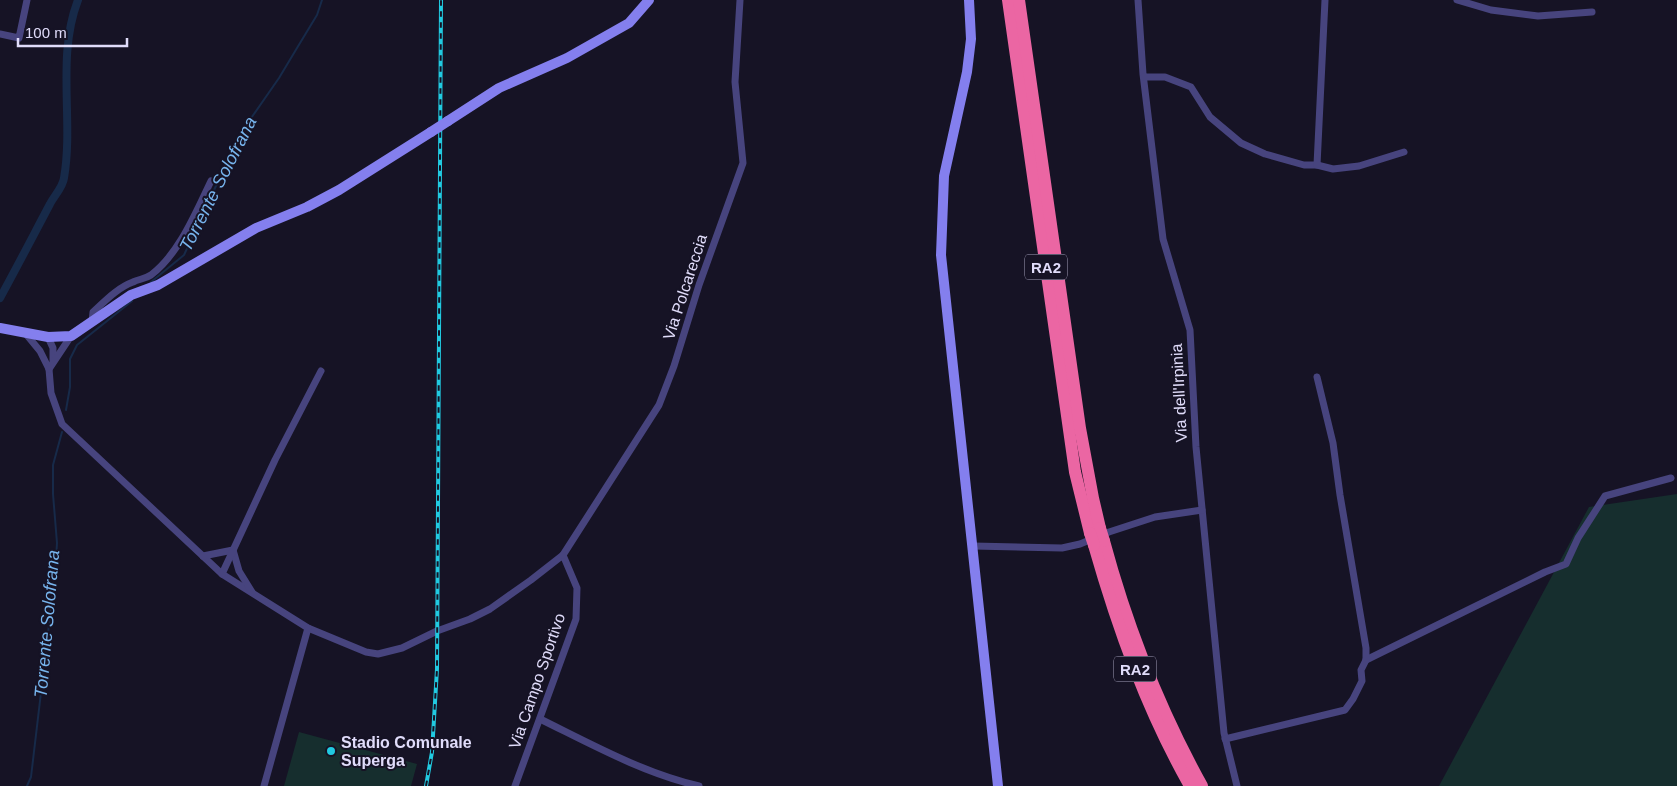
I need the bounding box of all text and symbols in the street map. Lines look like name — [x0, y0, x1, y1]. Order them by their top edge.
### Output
scale bar — [18, 15, 126, 47]
text: 100 m — [25, 24, 67, 41]
water label: Torrente Solofrana — [175, 113, 261, 255]
street label: Via Polcareccia — [660, 232, 710, 342]
road number: RA2 — [1025, 254, 1067, 280]
street label: Via dell'Irpinia — [1168, 343, 1190, 443]
water label: Torrente Solofrana — [31, 549, 63, 699]
street label: Via Campo Sportivo — [506, 611, 568, 751]
road number: RA2 — [1114, 656, 1156, 682]
place label: Stadio Comunale Superga — [341, 734, 472, 769]
marker: Stadio Comunale Superga — [325, 745, 337, 757]

